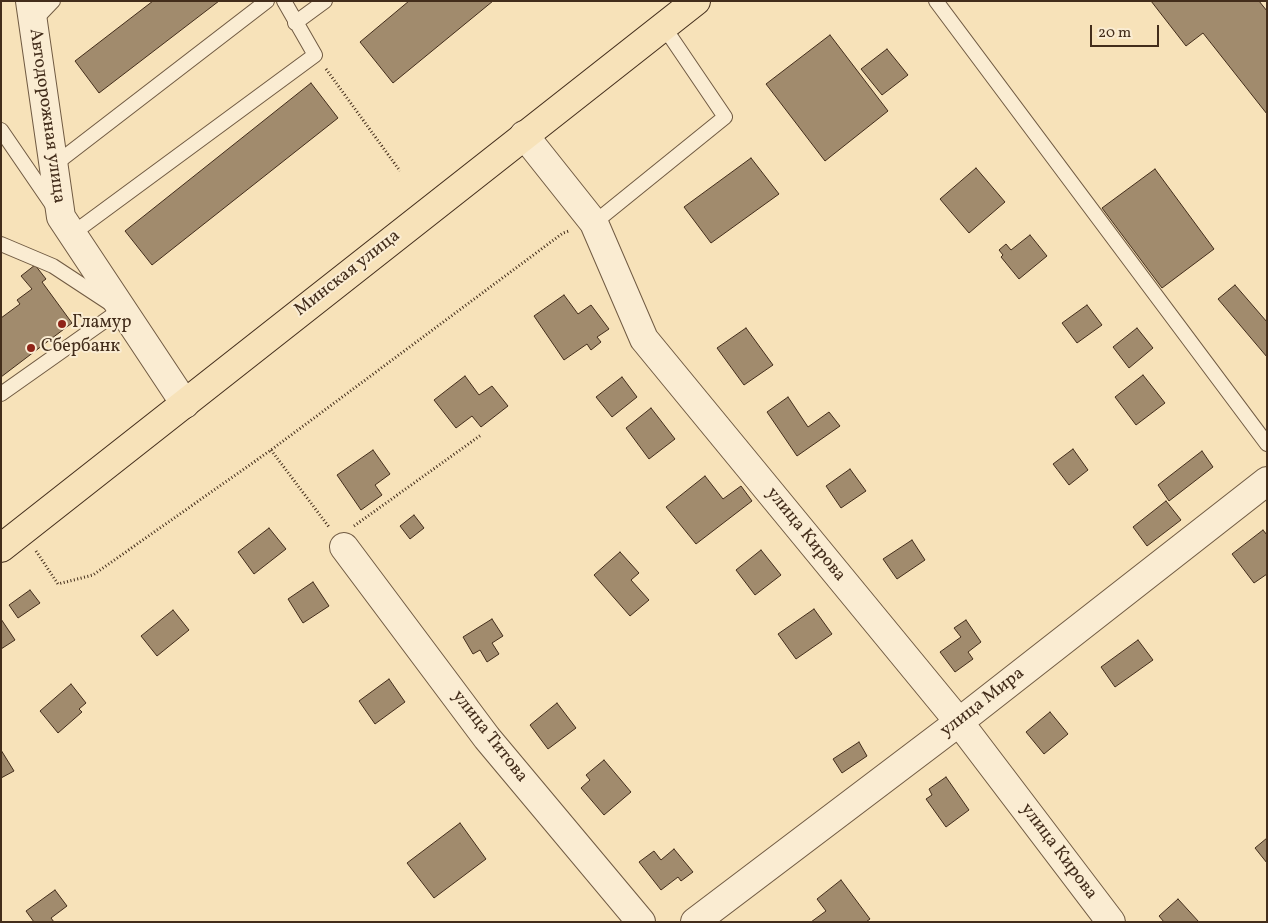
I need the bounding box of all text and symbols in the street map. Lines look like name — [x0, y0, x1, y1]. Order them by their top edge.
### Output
scale bar — [1093, 15, 1162, 47]
text: 20 m — [1098, 23, 1131, 44]
street label: Автодорожная улица — [23, 27, 69, 205]
street label: Минская улица — [291, 226, 405, 322]
place label: Гламур — [72, 313, 131, 335]
marker: Гламур — [56, 318, 68, 330]
place label: Сбербанк — [41, 337, 120, 359]
marker: Сбербанк — [25, 342, 37, 354]
street label: улица Кирова — [760, 484, 850, 586]
street label: улица Мира — [937, 663, 1029, 743]
street label: улица Титова — [446, 687, 532, 787]
street label: улица Кирова — [1015, 800, 1101, 904]

